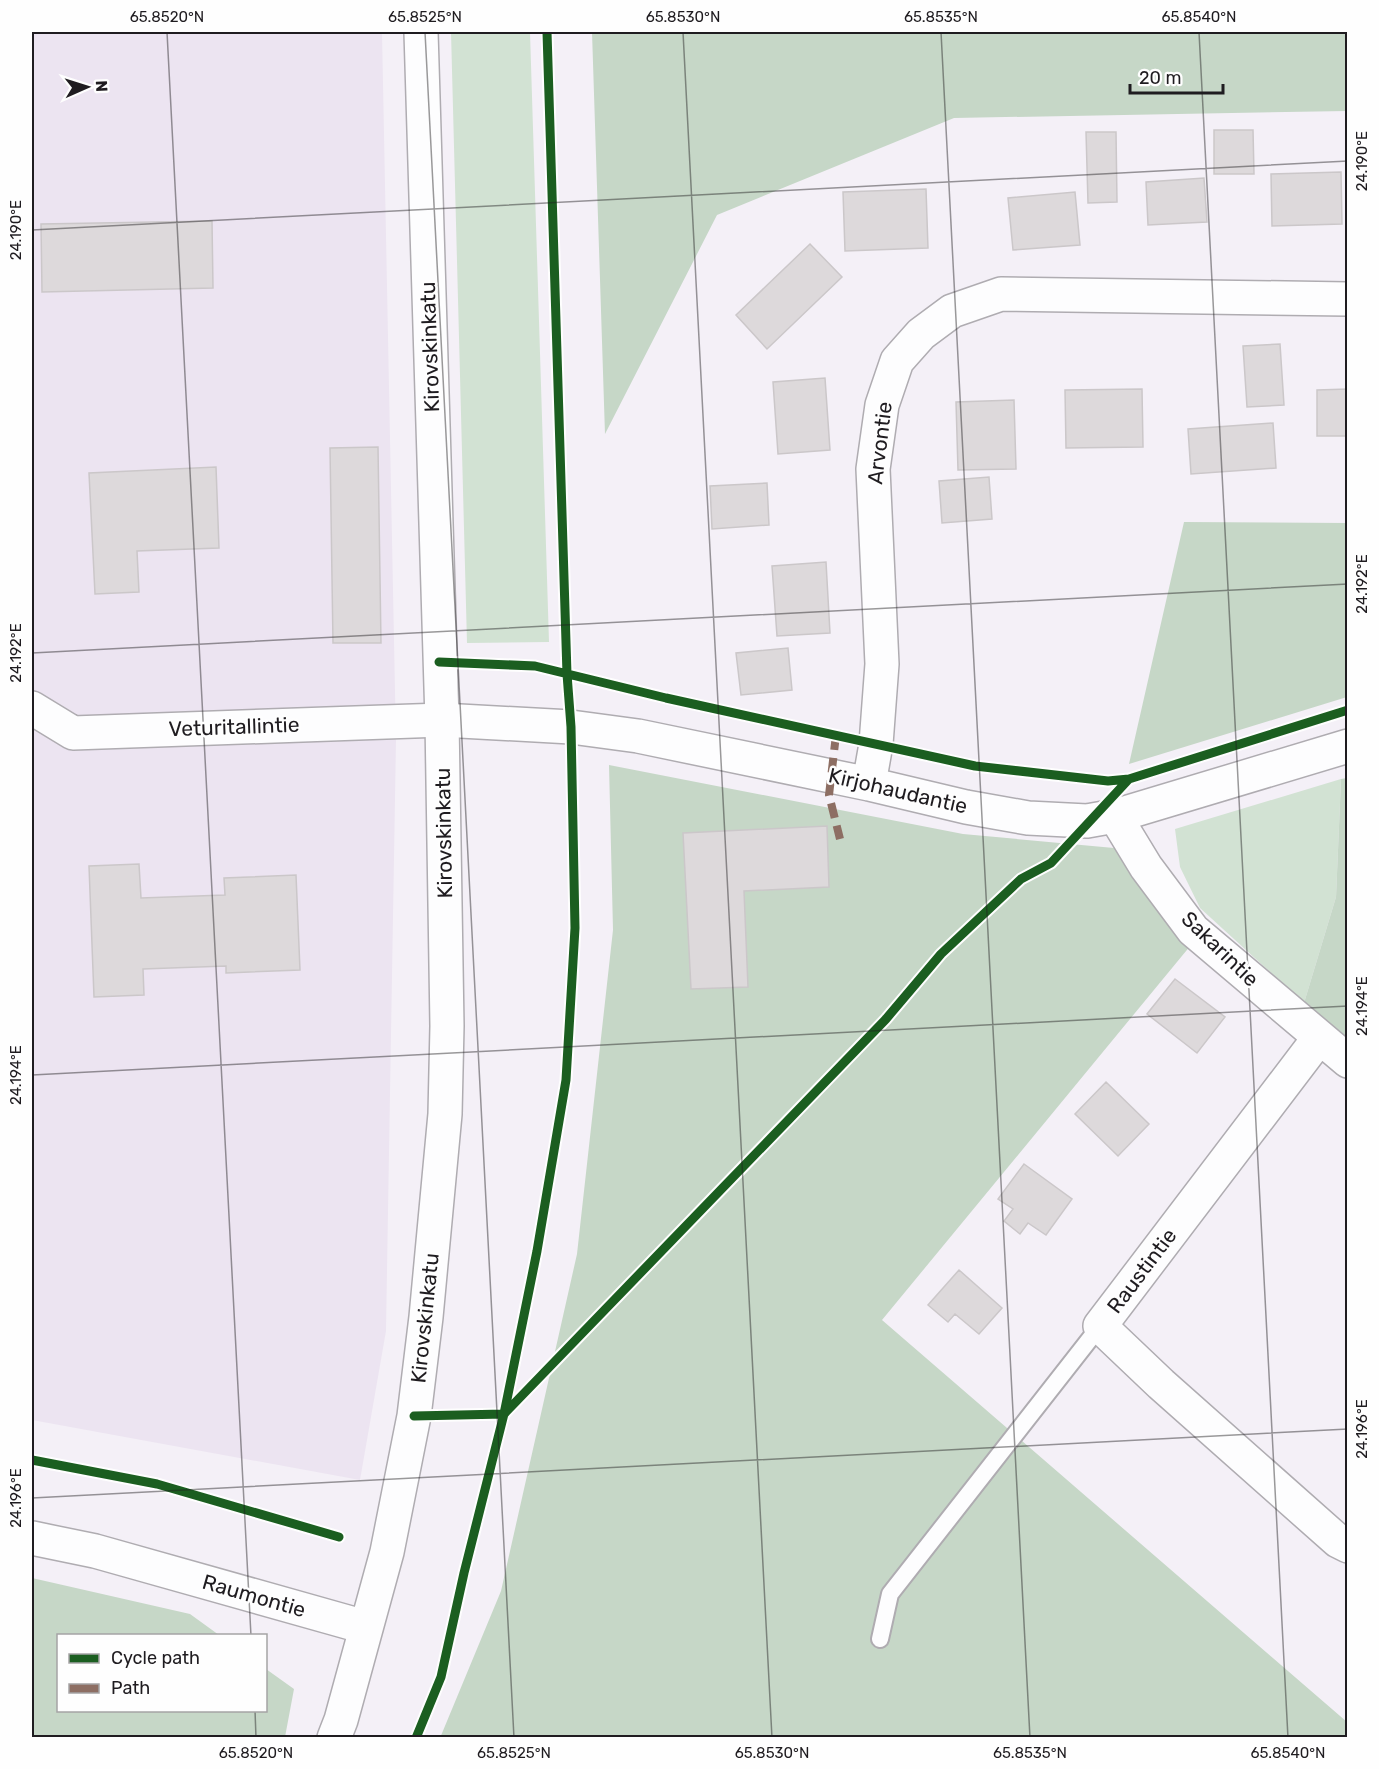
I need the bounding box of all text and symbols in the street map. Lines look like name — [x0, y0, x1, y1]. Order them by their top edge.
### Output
text: 65.8520°N — [130, 8, 204, 26]
text: 65.8525°N — [388, 8, 462, 26]
text: 65.8530°N — [646, 8, 720, 26]
text: 65.8535°N — [904, 8, 978, 26]
text: 65.8540°N — [1162, 8, 1237, 26]
north arrow — [57, 57, 117, 117]
scale bar — [1130, 57, 1223, 95]
text: 20 m — [1139, 67, 1181, 89]
text: N — [92, 80, 111, 92]
text: 24.190°E — [1353, 131, 1371, 191]
text: 24.190°E — [7, 200, 25, 260]
street label: Kirovskinkatu — [415, 281, 444, 413]
street label: Arvontie — [862, 400, 897, 486]
text: 24.192°E — [1353, 554, 1371, 614]
text: 24.192°E — [7, 623, 25, 683]
street label: Veturitallintie — [168, 712, 300, 741]
street label: Kirjohaudantie — [826, 762, 970, 819]
street label: Kirovskinkatu — [430, 767, 457, 899]
street label: Sakarintie — [1177, 906, 1264, 992]
text: 24.194°E — [1353, 976, 1371, 1036]
text: 24.194°E — [7, 1045, 25, 1105]
street label: Raustintie — [1102, 1223, 1182, 1318]
street label: Kirovskinkatu — [405, 1252, 444, 1384]
text: 24.196°E — [1353, 1399, 1371, 1459]
text: 24.196°E — [7, 1468, 25, 1528]
street label: Raumontie — [200, 1569, 309, 1622]
legend — [57, 1634, 267, 1712]
text: Cycle path — [111, 1647, 200, 1669]
text: Path — [111, 1677, 150, 1699]
text: 65.8520°N — [219, 1744, 293, 1762]
text: 65.8525°N — [477, 1744, 551, 1762]
text: 65.8530°N — [735, 1744, 809, 1762]
text: 65.8535°N — [993, 1744, 1067, 1762]
text: 65.8540°N — [1251, 1744, 1326, 1762]

